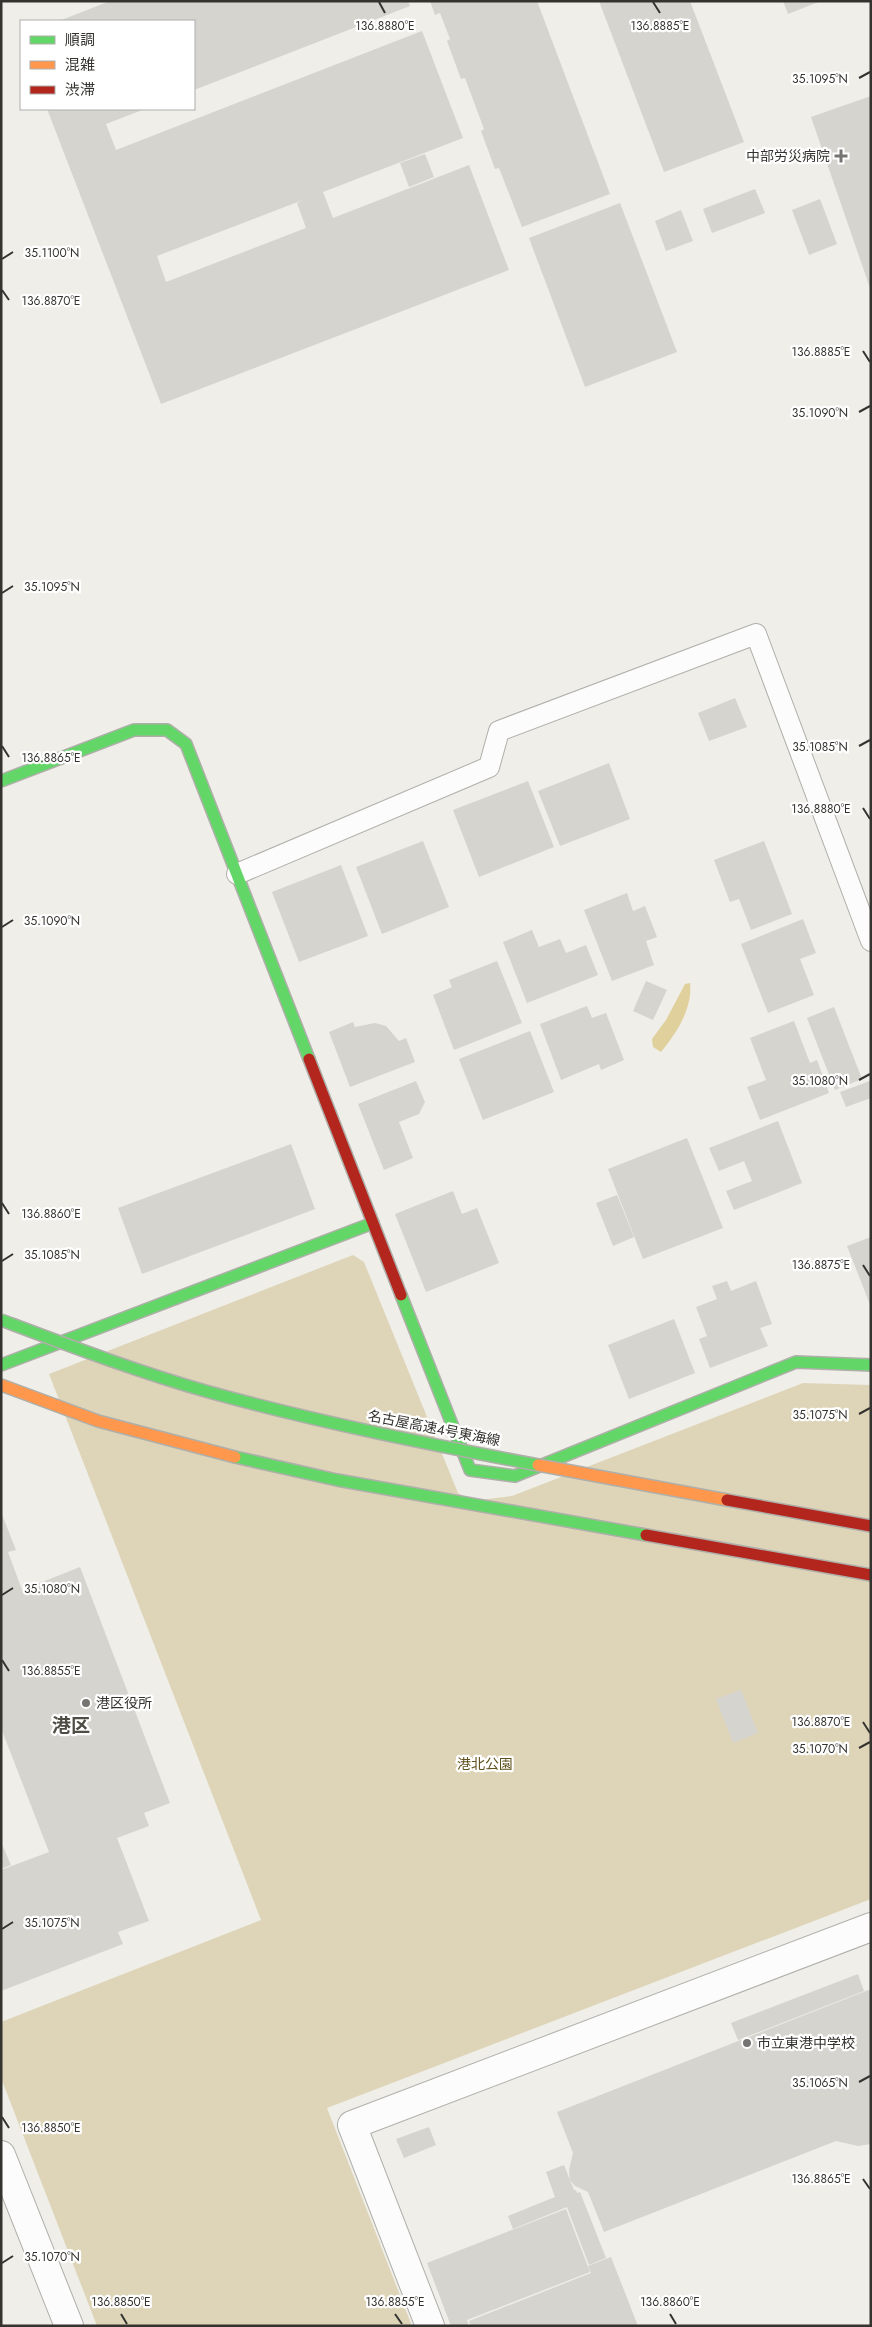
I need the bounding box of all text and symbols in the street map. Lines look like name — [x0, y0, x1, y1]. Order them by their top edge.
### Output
text: 136.8880°E — [355, 17, 415, 35]
text: 136.8885°E — [631, 17, 689, 35]
legend — [20, 20, 195, 110]
text: 順調 — [65, 29, 95, 51]
text: 混雑 — [65, 54, 95, 76]
text: 35.1095°N — [792, 70, 848, 88]
text: 渋滞 — [65, 79, 95, 101]
place label: 中部労災病院 — [746, 146, 830, 166]
marker: 中部労災病院 — [834, 149, 848, 163]
text: 35.1100°N — [25, 244, 79, 262]
text: 136.8870°E — [22, 292, 80, 310]
text: 136.8885°E — [792, 343, 850, 361]
text: 35.1090°N — [792, 404, 848, 422]
text: 35.1095°N — [24, 578, 80, 596]
text: 35.1085°N — [792, 738, 848, 756]
text: 136.8865°E — [21, 749, 81, 767]
text: 136.8880°E — [791, 800, 851, 818]
text: 35.1090°N — [24, 912, 80, 930]
text: 35.1080°N — [792, 1072, 848, 1090]
text: 136.8860°E — [21, 1205, 81, 1223]
text: 35.1085°N — [24, 1246, 80, 1264]
text: 136.8875°E — [792, 1256, 850, 1274]
street label: 名古屋高速4号東海線 — [366, 1405, 502, 1451]
text: 35.1075°N — [792, 1406, 848, 1424]
text: 35.1080°N — [24, 1580, 80, 1598]
text: 136.8855°E — [21, 1662, 81, 1680]
place label: 港区役所 — [96, 1693, 152, 1713]
marker: 港区役所 — [80, 1697, 92, 1709]
district label: 港区 — [52, 1712, 90, 1739]
text: 136.8870°E — [792, 1713, 850, 1731]
text: 35.1070°N — [792, 1740, 848, 1758]
park label: 港北公園 — [457, 1754, 513, 1774]
text: 35.1075°N — [24, 1914, 80, 1932]
place label: 市立東港中学校 — [757, 2033, 855, 2053]
marker: 市立東港中学校 — [741, 2037, 753, 2049]
text: 35.1065°N — [792, 2074, 848, 2092]
text: 136.8850°E — [21, 2119, 81, 2137]
text: 136.8865°E — [791, 2170, 851, 2188]
text: 35.1070°N — [24, 2248, 80, 2266]
text: 136.8850°E — [91, 2293, 151, 2311]
text: 136.8855°E — [365, 2293, 425, 2311]
text: 136.8860°E — [640, 2293, 700, 2311]

